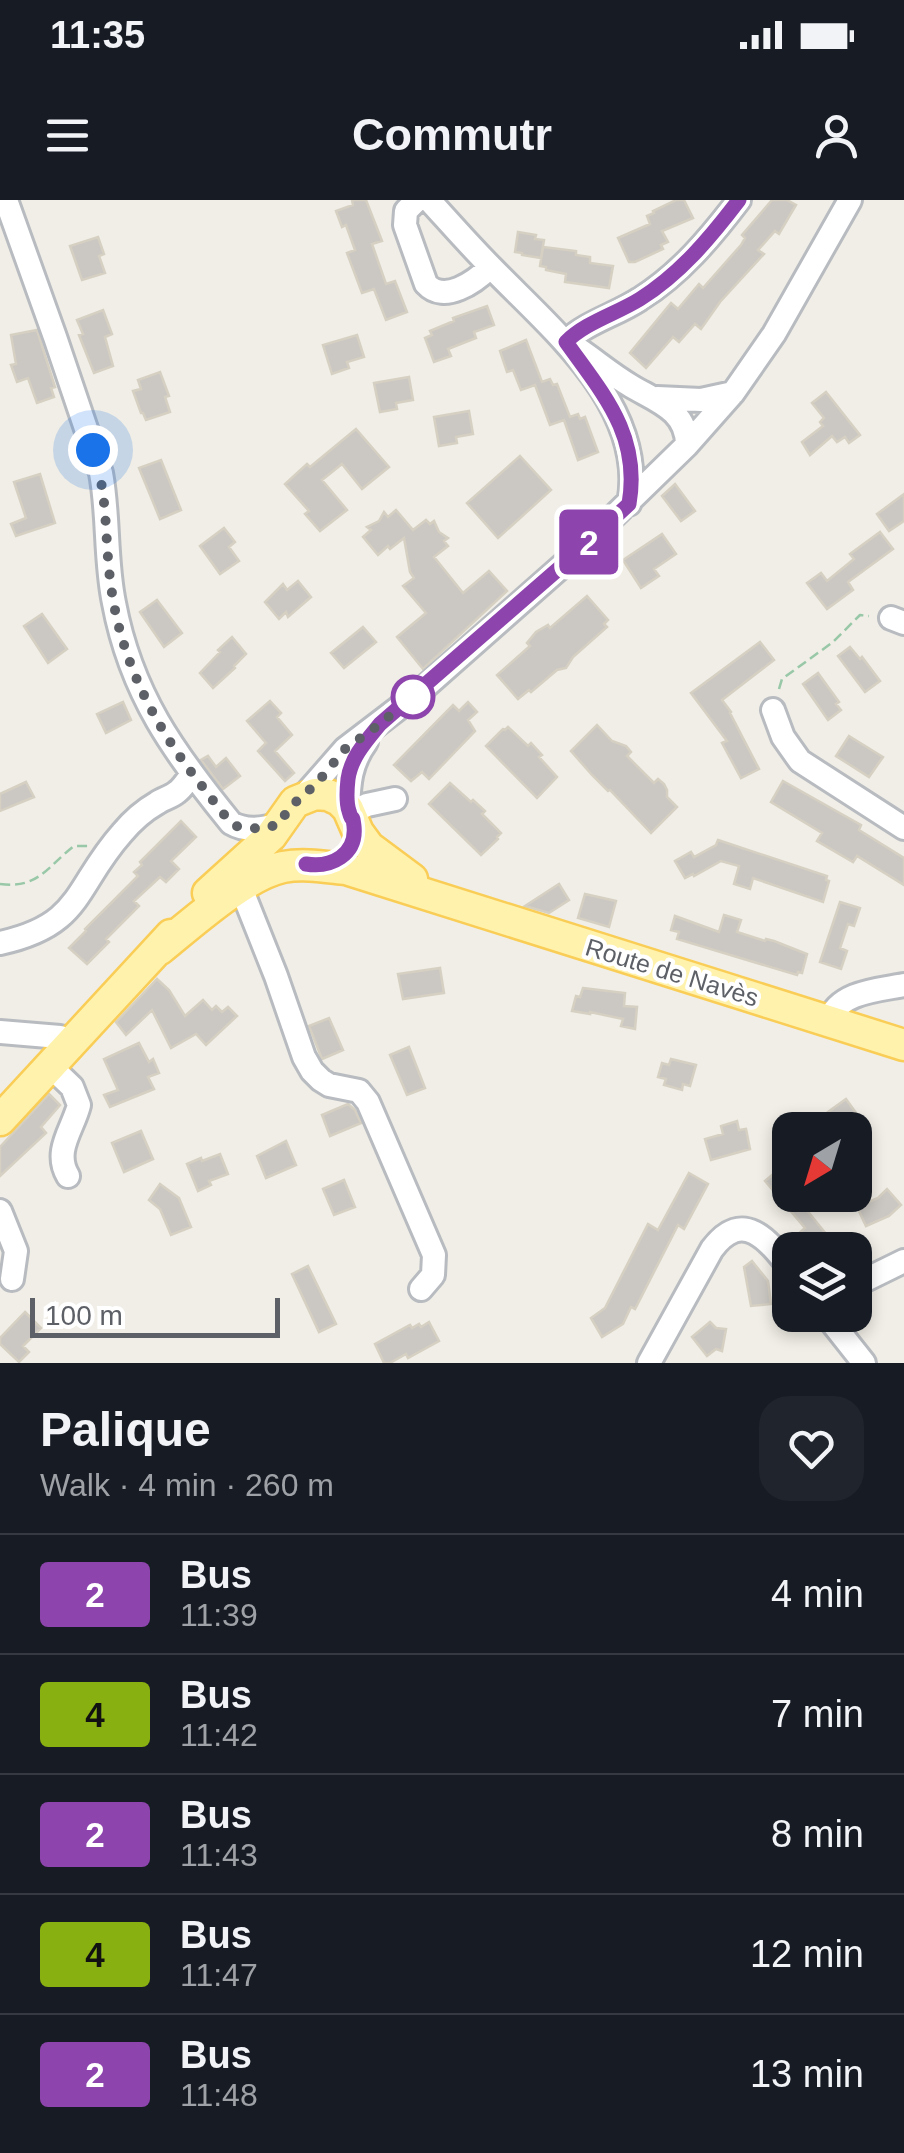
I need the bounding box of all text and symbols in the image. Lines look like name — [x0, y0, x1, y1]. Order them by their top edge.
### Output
text: 11:35 — [50, 14, 145, 56]
icon: menu — [40, 108, 95, 163]
icon: person — [809, 108, 864, 163]
text: Commutr — [352, 109, 552, 160]
your location — [68, 425, 118, 475]
line badge: 2 — [556, 510, 622, 574]
text: 2 — [579, 523, 599, 562]
unlabelled marker — [392, 676, 434, 718]
street label: Route de Navès — [582, 932, 762, 1012]
north arrow — [772, 1112, 872, 1212]
map controls — [772, 1112, 872, 1332]
button: layers — [772, 1232, 872, 1332]
scale bar — [30, 1293, 280, 1338]
text: 100 m — [45, 1300, 123, 1331]
button: heart — [759, 1396, 864, 1501]
text: Palique — [40, 1403, 211, 1456]
text: Walk · 4 min · 260 m — [40, 1467, 334, 1503]
text: Bus — [180, 1554, 252, 1596]
text: 4 min — [771, 1573, 864, 1615]
text: 2 — [85, 1575, 105, 1614]
text: 11:39 — [180, 1597, 258, 1633]
text: Bus — [180, 1674, 252, 1716]
text: 7 min — [771, 1693, 864, 1735]
text: 4 — [85, 1695, 105, 1734]
text: 11:42 — [180, 1717, 258, 1753]
text: Bus — [180, 1794, 252, 1836]
text: 8 min — [771, 1813, 864, 1855]
text: 2 — [85, 1815, 105, 1854]
text: 11:43 — [180, 1837, 258, 1873]
text: Bus — [180, 1914, 252, 1956]
text: 12 min — [750, 1933, 864, 1975]
text: 4 — [85, 1935, 105, 1974]
text: 11:47 — [180, 1957, 258, 1993]
text: Bus — [180, 2034, 252, 2076]
text: 13 min — [750, 2053, 864, 2095]
text: 2 — [85, 2055, 105, 2094]
text: 11:48 — [180, 2077, 258, 2113]

